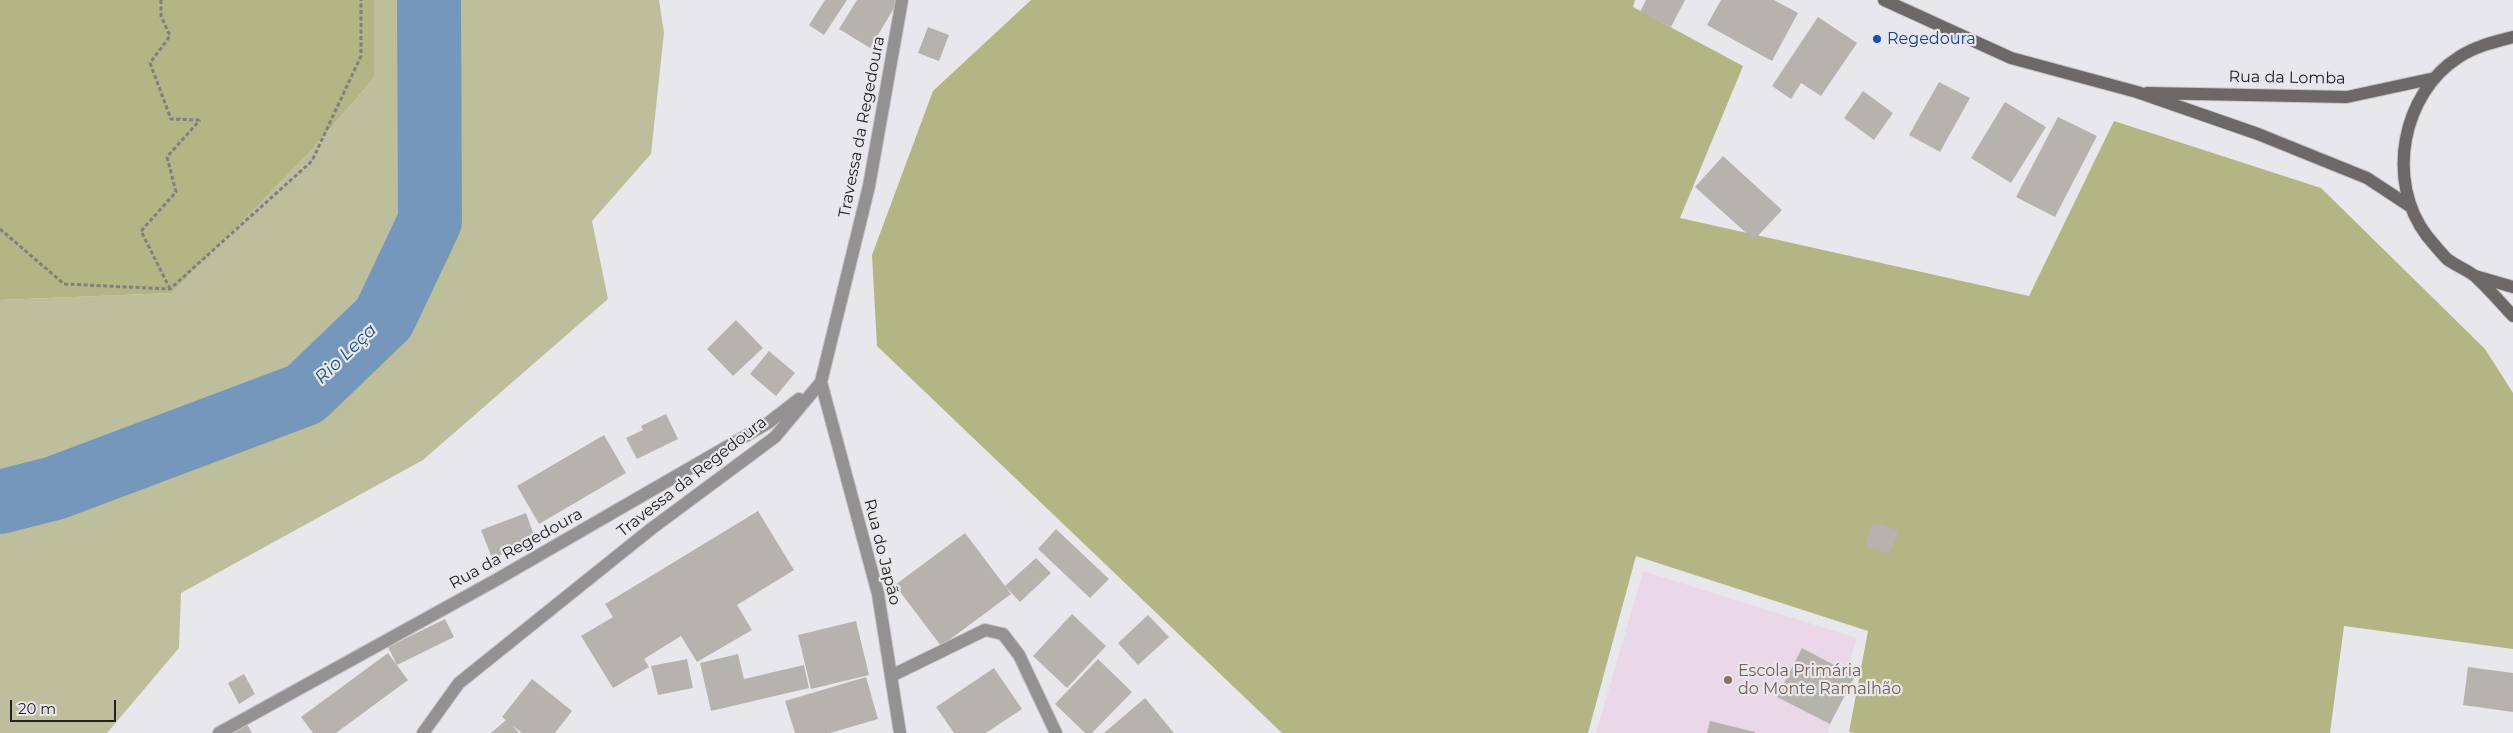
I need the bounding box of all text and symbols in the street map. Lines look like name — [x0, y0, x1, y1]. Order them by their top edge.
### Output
place label: Regedoura — [1887, 29, 1976, 49]
marker: Regedoura — [1871, 33, 1883, 45]
street label: Travessa da Regedoura — [835, 35, 889, 219]
street label: Rua da Lomba — [2228, 67, 2346, 89]
water label: Rio Leça — [311, 319, 381, 389]
street label: Travessa da Regedoura — [613, 413, 771, 541]
street label: Rua do Japão — [860, 497, 904, 607]
street label: Rua da Regedoura — [446, 504, 586, 594]
place label: Escola Primária do Monte Ramalhão — [1738, 661, 1901, 699]
marker: Escola Primária do Monte Ramalhão — [1722, 674, 1734, 686]
scale bar — [12, 690, 119, 722]
text: 20 m — [18, 699, 56, 718]

